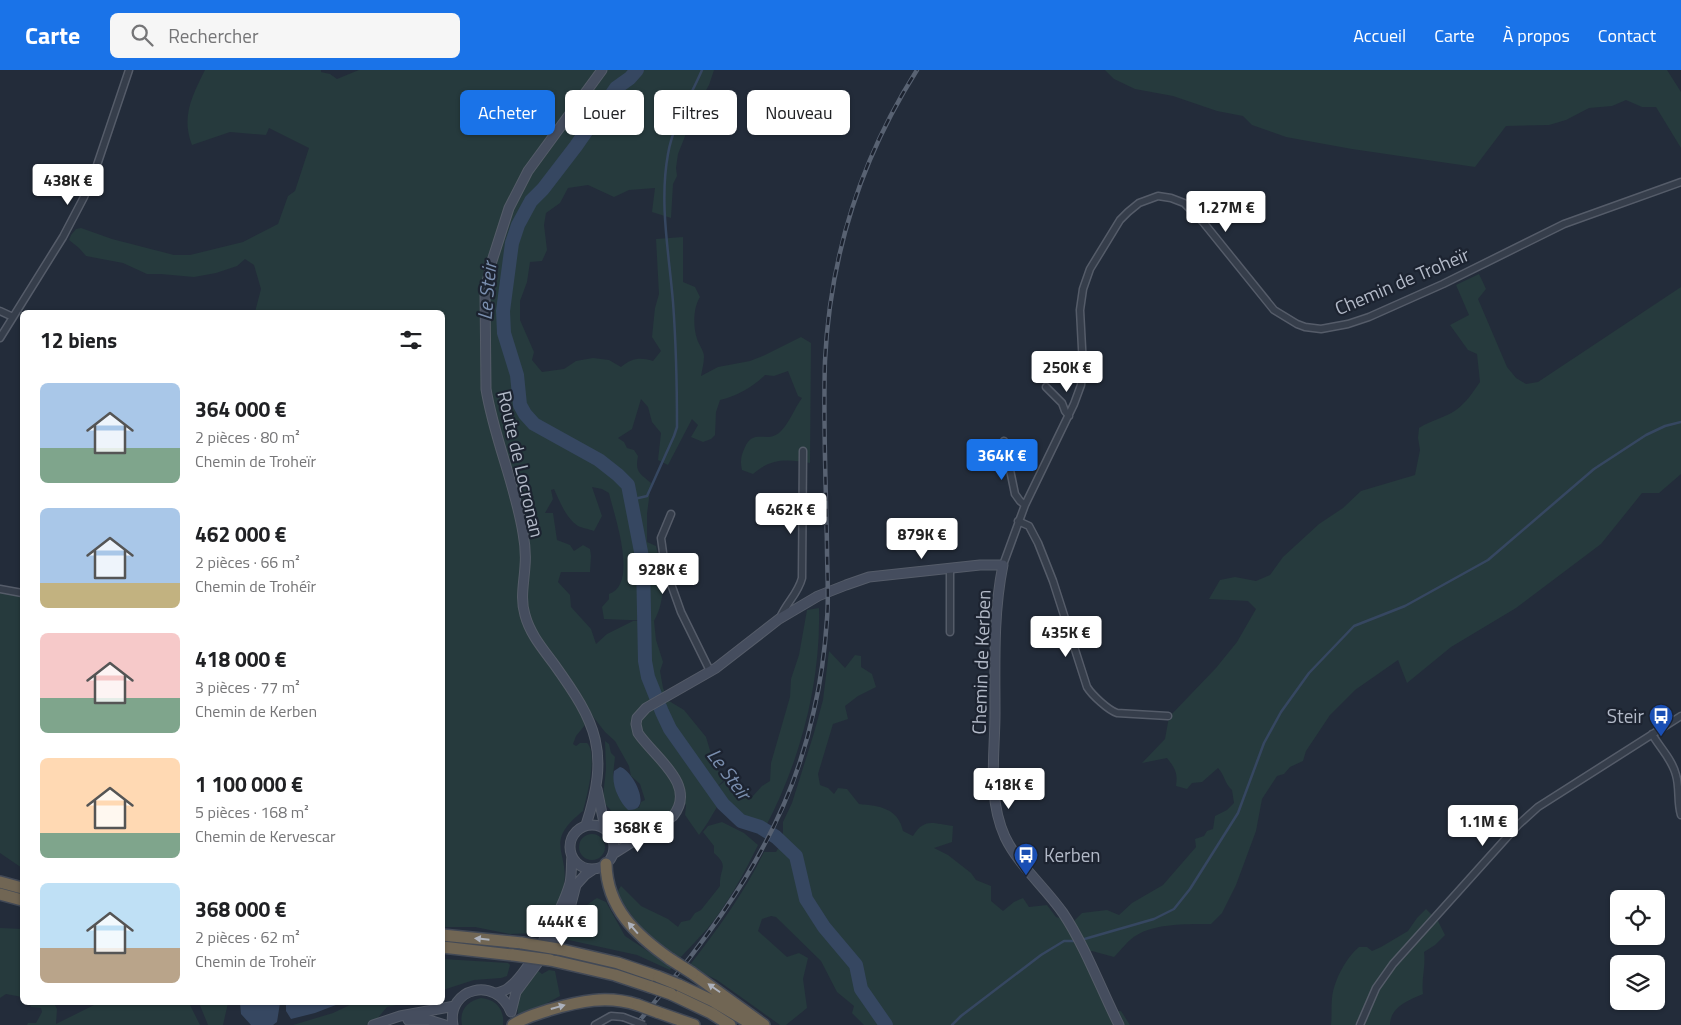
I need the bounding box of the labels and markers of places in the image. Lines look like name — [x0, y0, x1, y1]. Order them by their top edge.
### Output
pin: 438K € — [27, 164, 109, 206]
pin: 1.27M € — [1180, 190, 1272, 233]
pin: 250K € — [1026, 350, 1108, 393]
pin: 364K € — [961, 438, 1043, 481]
pin: 462K € — [750, 492, 832, 535]
pin: 879K € — [881, 518, 963, 560]
pin: 928K € — [622, 552, 704, 595]
pin: 435K € — [1025, 616, 1107, 658]
place label: Steir — [1607, 701, 1644, 730]
bus stop icon: Steir — [1648, 703, 1674, 737]
pin: 418K € — [968, 768, 1050, 810]
pin: 1.1M € — [1442, 804, 1524, 847]
pin: 368K € — [597, 810, 679, 853]
place label: Kerben — [1044, 840, 1101, 869]
bus stop icon: Kerben — [1013, 842, 1039, 876]
pin: 444K € — [521, 904, 603, 947]

